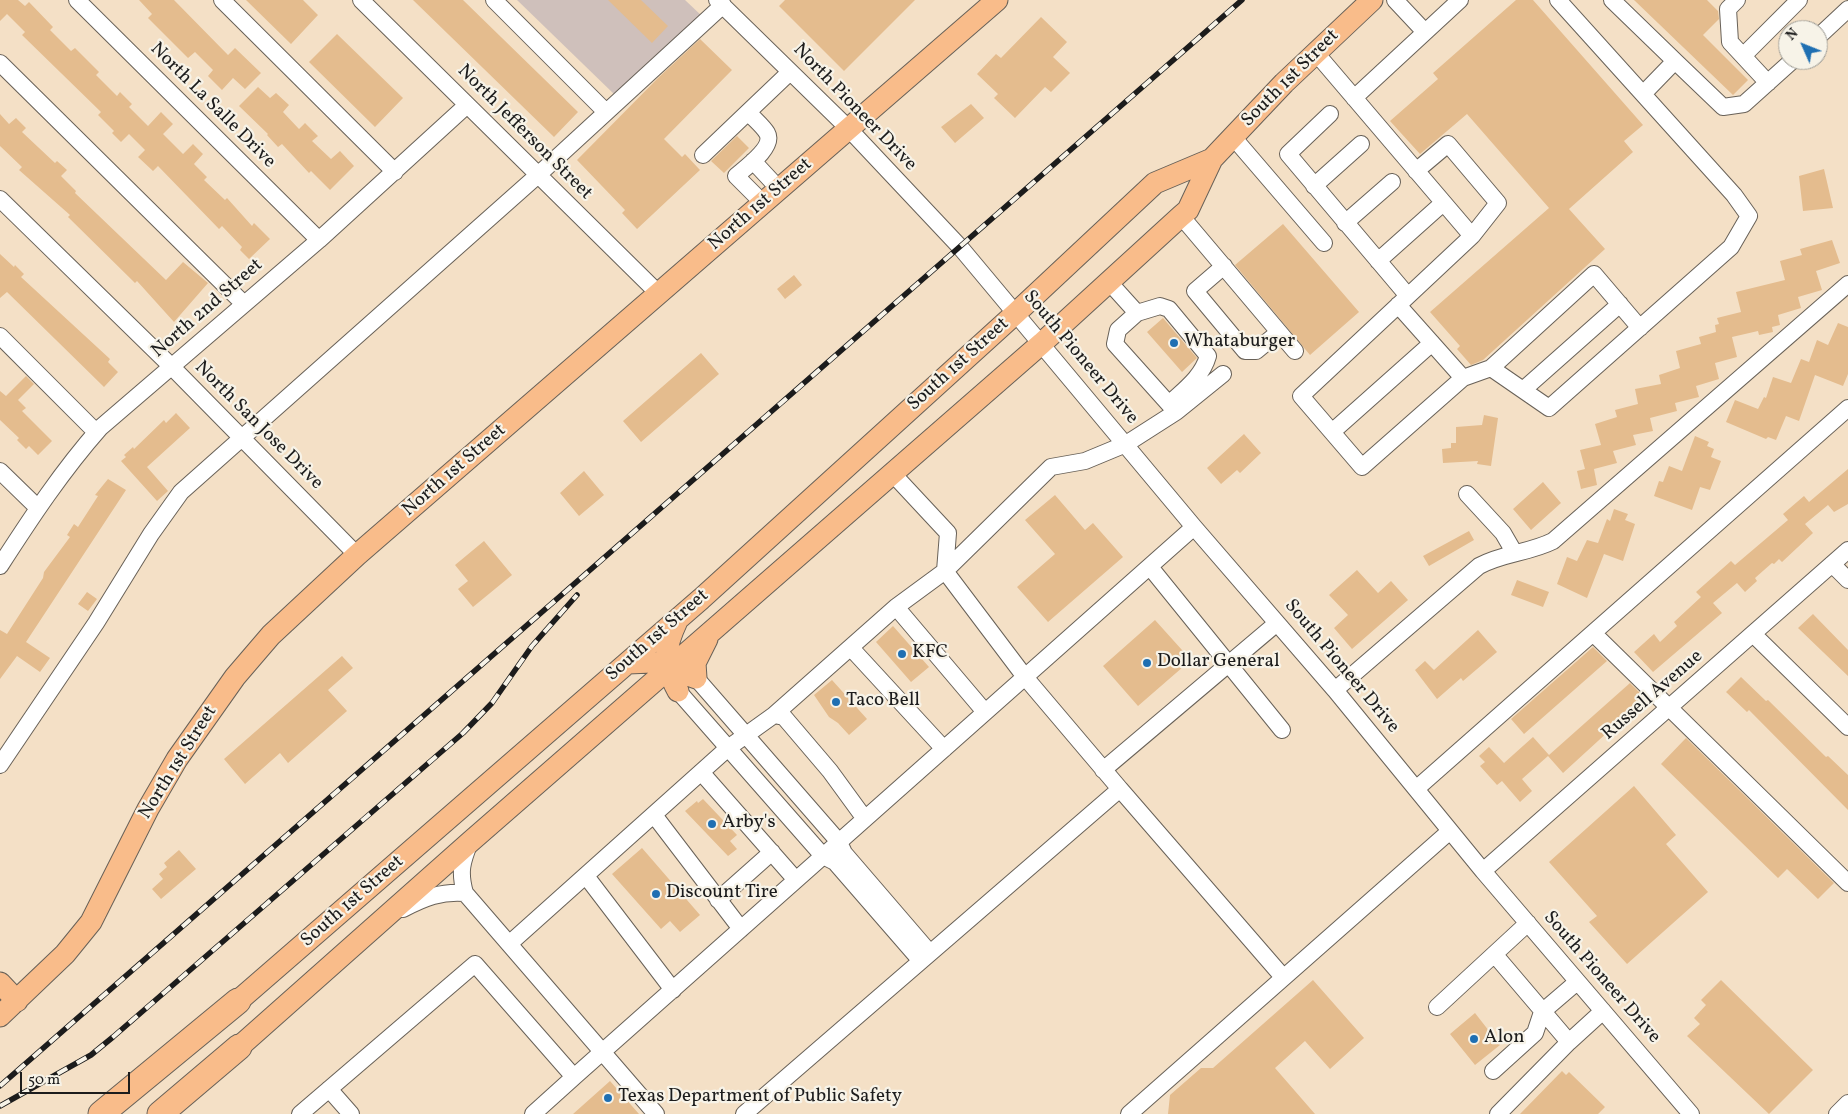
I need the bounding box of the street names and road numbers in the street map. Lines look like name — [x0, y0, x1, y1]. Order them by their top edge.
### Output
street label: South 1st Street — [1237, 25, 1345, 133]
street label: North La Salle Drive — [144, 38, 280, 174]
street label: North Pioneer Drive — [787, 40, 921, 176]
street label: North Jefferson Street — [452, 61, 596, 205]
street label: North 1st Street — [705, 154, 817, 256]
street label: North 2nd Street — [148, 255, 268, 363]
street label: South Pioneer Drive — [1017, 287, 1143, 429]
street label: South 1st Street — [903, 313, 1015, 417]
street label: North San Jose Drive — [189, 357, 327, 495]
street label: North 1st Street — [399, 420, 511, 522]
street label: South 1st Street — [602, 585, 714, 687]
street label: South Pioneer Drive — [1278, 596, 1404, 738]
street label: Russell Avenue — [1598, 646, 1708, 746]
street label: North 1st Street — [135, 702, 223, 824]
street label: South 1st Street — [297, 851, 409, 953]
street label: South Pioneer Drive — [1537, 907, 1665, 1049]

